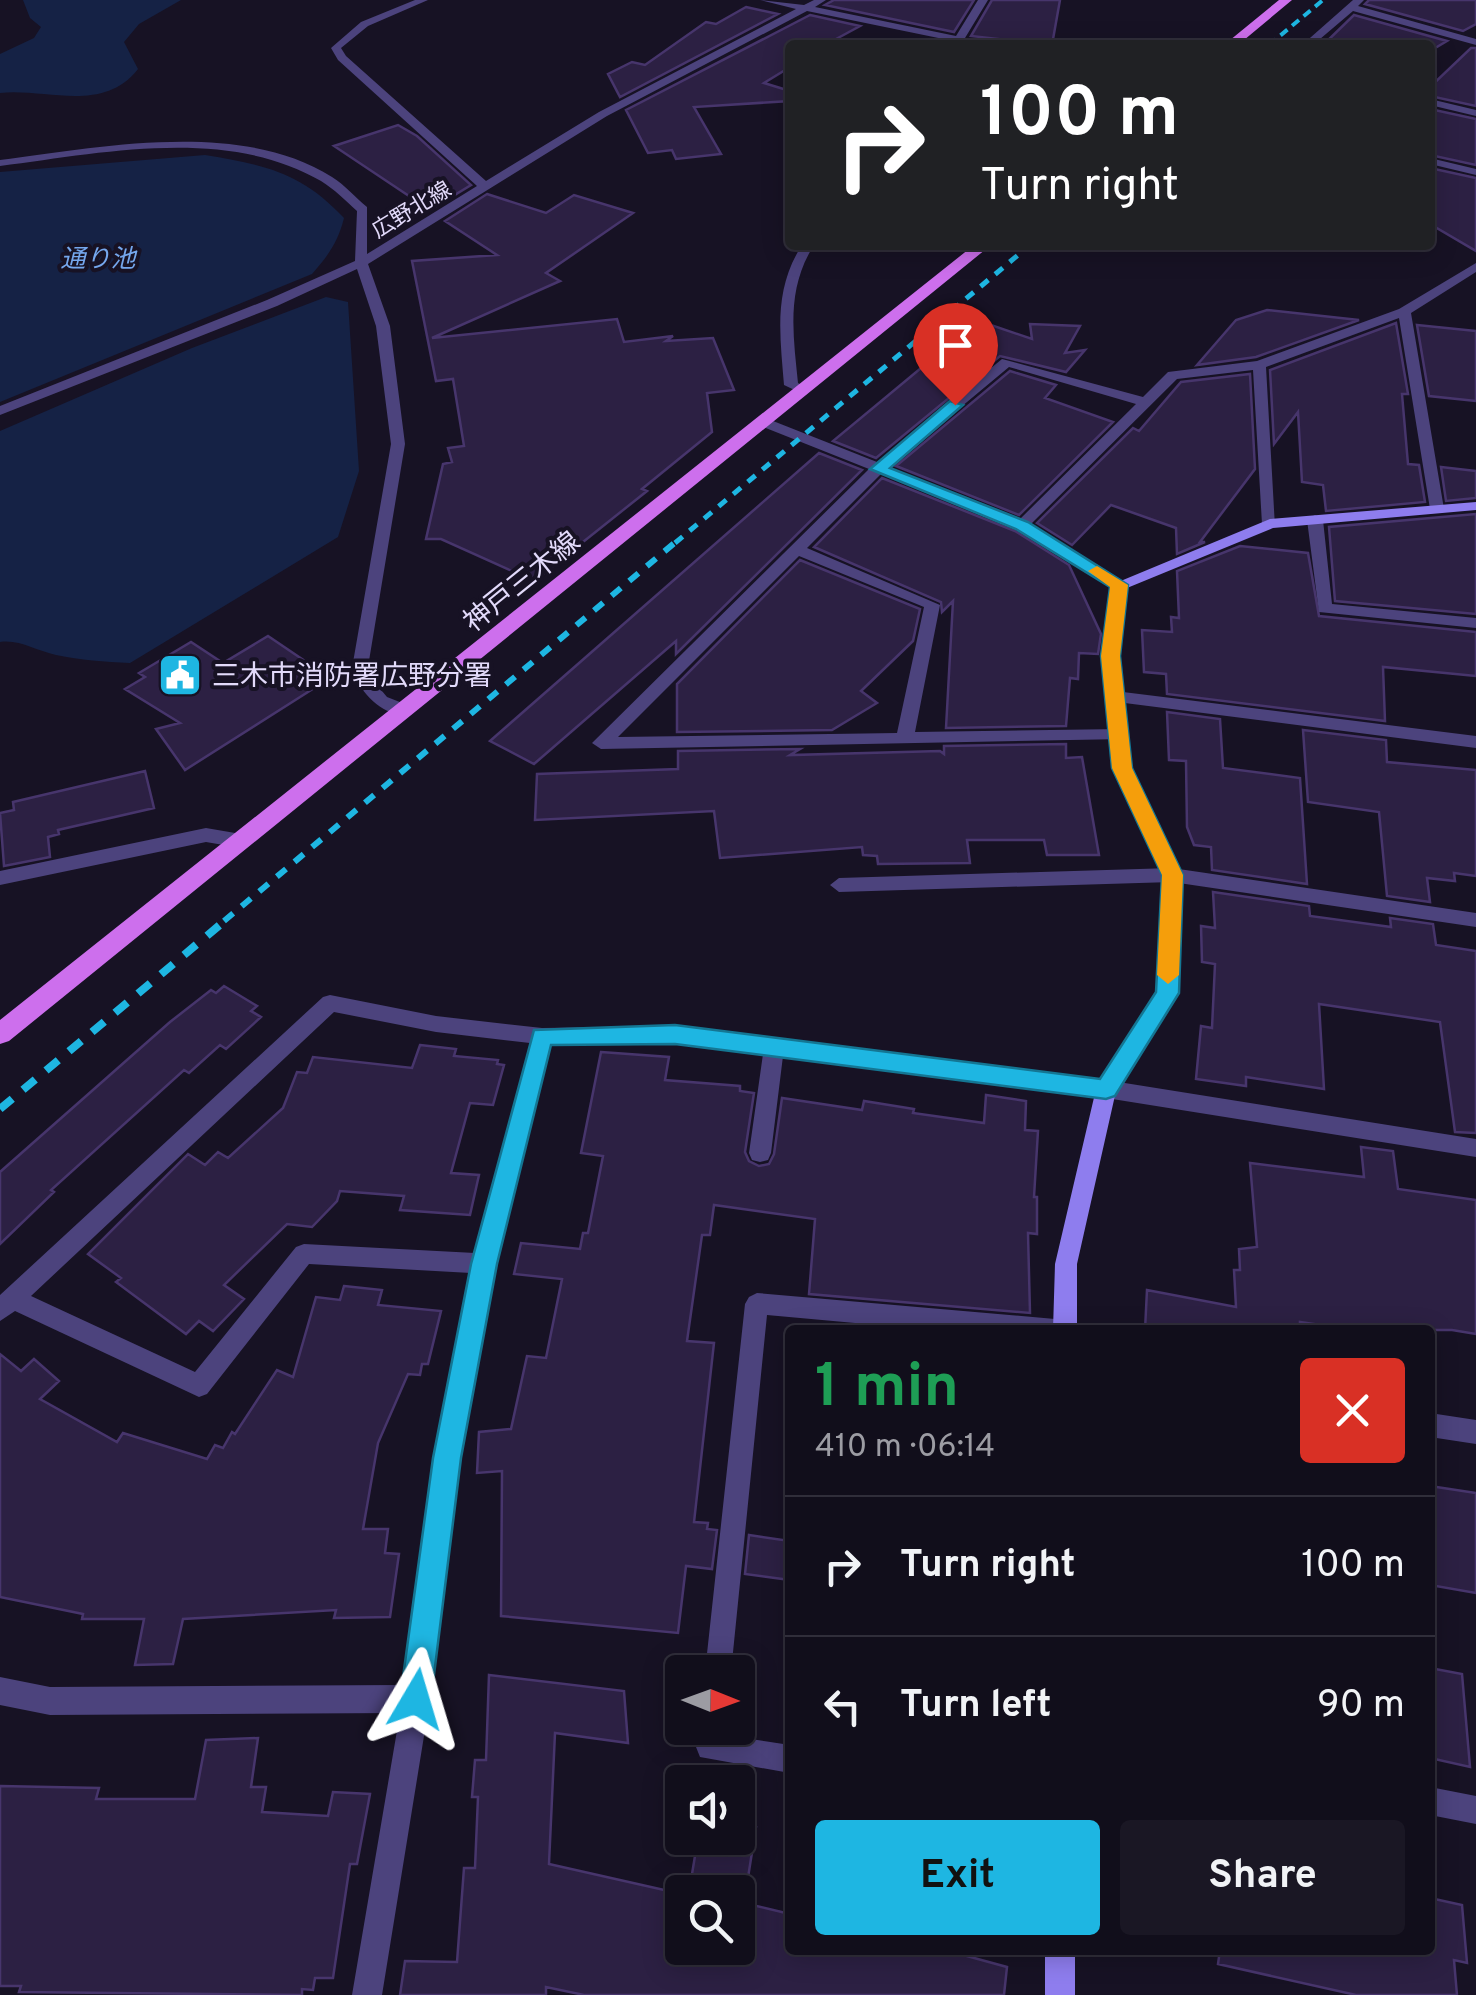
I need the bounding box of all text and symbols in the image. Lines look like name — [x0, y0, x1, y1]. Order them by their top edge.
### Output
text: 100 m — [980, 72, 1179, 161]
icon: right — [815, 80, 945, 210]
text: Turn right — [980, 159, 1179, 216]
street label: 広野北線 — [368, 177, 457, 245]
water label: 通り池 — [60, 245, 138, 277]
pin — [913, 303, 998, 406]
icon: arrive — [928, 318, 983, 373]
street label: 神戸三木線 — [457, 525, 589, 641]
public building icon: 三木市消防署広野分署 — [157, 652, 203, 698]
place label: 三木市消防署広野分署 — [212, 660, 492, 696]
text: 1 min — [815, 1352, 959, 1428]
button: close — [1300, 1358, 1405, 1463]
text: 410 m · 06:14 — [815, 1428, 995, 1468]
icon: right — [815, 1539, 870, 1594]
text: Turn right — [900, 1542, 1075, 1591]
text: 100 m — [1301, 1542, 1405, 1591]
position arrow — [364, 1647, 468, 1751]
north arrow — [665, 1655, 755, 1745]
map controls — [665, 1655, 755, 1965]
icon: left — [815, 1679, 870, 1734]
text: Turn left — [900, 1682, 1052, 1731]
text: 90 m — [1317, 1682, 1405, 1731]
button: sound — [665, 1765, 755, 1855]
button: Exit — [815, 1820, 1100, 1935]
button: Share — [1120, 1820, 1405, 1935]
button: search — [665, 1875, 755, 1965]

